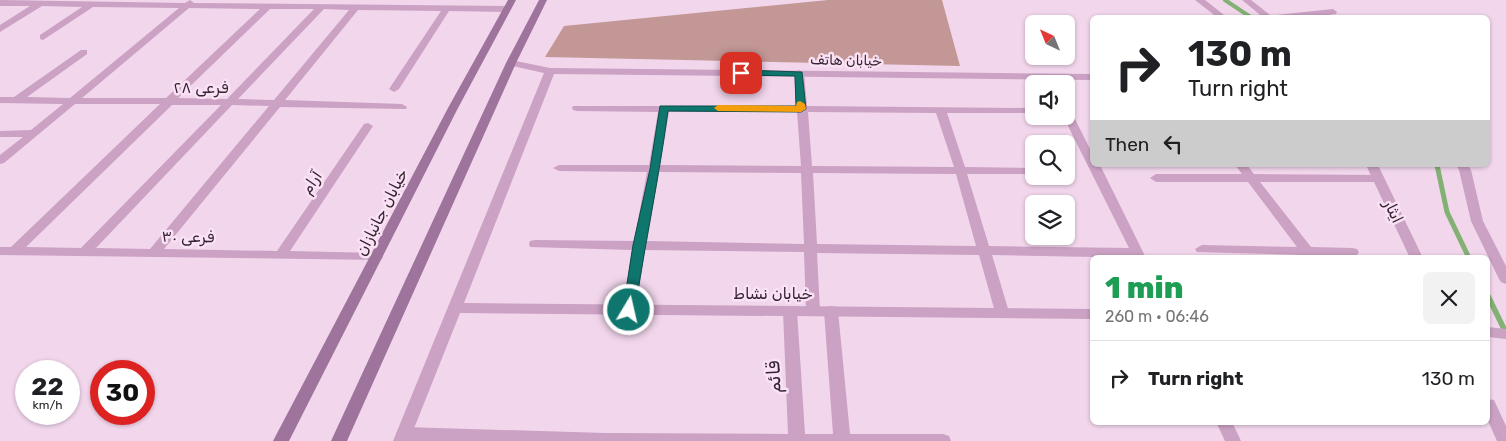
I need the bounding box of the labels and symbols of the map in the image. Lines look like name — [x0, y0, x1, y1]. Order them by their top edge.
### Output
north arrow — [1025, 15, 1075, 65]
street label: خیابان هاتف — [810, 51, 882, 70]
pin — [720, 52, 762, 94]
street label: فرعی ۲۸ — [173, 78, 229, 98]
street label: خیابان جانبازان — [351, 165, 412, 260]
street label: آرام — [297, 167, 327, 198]
street label: ایثار — [1378, 195, 1407, 227]
street label: فرعی ۳۰ — [161, 227, 215, 247]
position arrow — [602, 283, 654, 335]
street label: خیابان نشاط — [733, 284, 813, 303]
speed limit sign: 30 — [90, 360, 155, 425]
street label: قائم — [761, 360, 787, 394]

